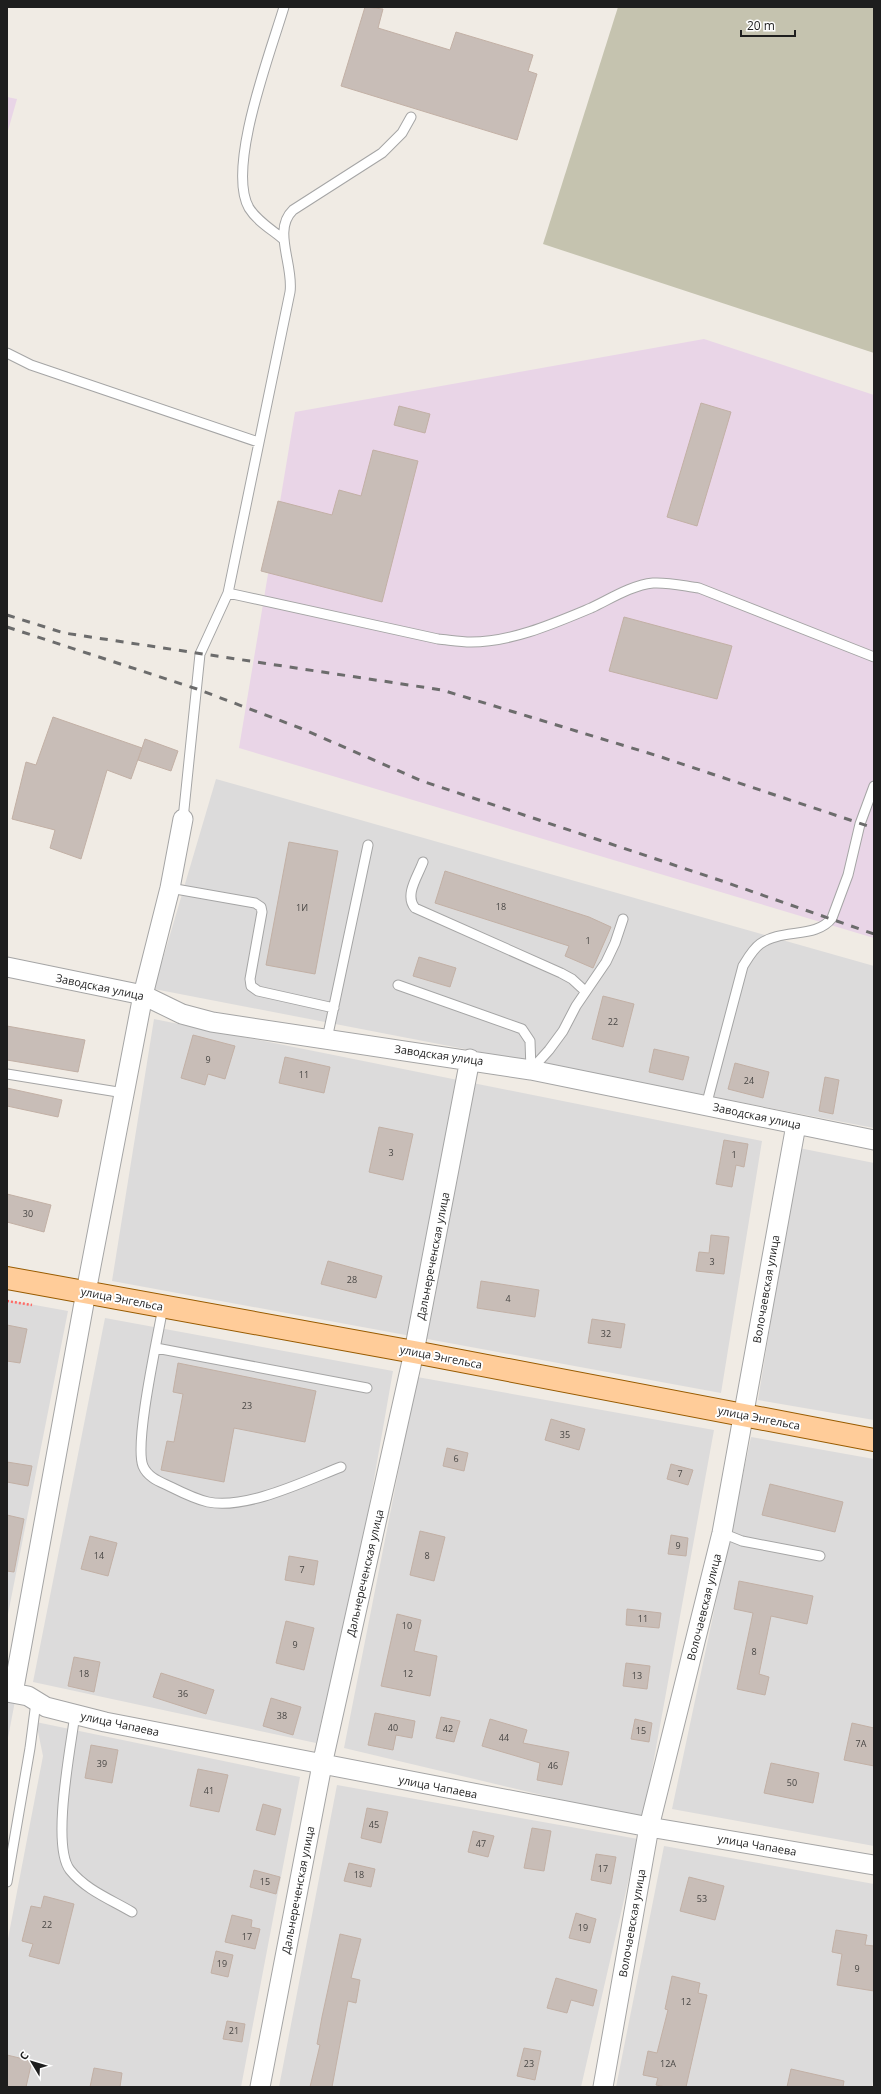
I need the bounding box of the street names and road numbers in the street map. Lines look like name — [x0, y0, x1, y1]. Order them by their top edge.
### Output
street label: Заводская улица — [55, 970, 145, 1003]
street label: Заводская улица — [394, 1041, 484, 1068]
street label: Заводская улица — [712, 1099, 802, 1132]
street label: Дальнереченская улица — [413, 1191, 452, 1321]
street label: Волочаевская улица — [749, 1234, 782, 1344]
street label: улица Энгельса — [80, 1283, 165, 1314]
street label: улица Энгельса — [399, 1341, 484, 1372]
street label: улица Энгельса — [717, 1402, 802, 1433]
street label: Дальнереченская улица — [343, 1508, 386, 1638]
street label: Волочаевская улица — [683, 1552, 724, 1662]
street label: улица Чапаева — [79, 1708, 161, 1739]
street label: улица Чапаева — [397, 1772, 479, 1801]
street label: Дальнереченская улица — [278, 1825, 317, 1955]
street label: улица Чапаева — [716, 1830, 798, 1859]
street label: Волочаевская улица — [615, 1868, 648, 1978]

